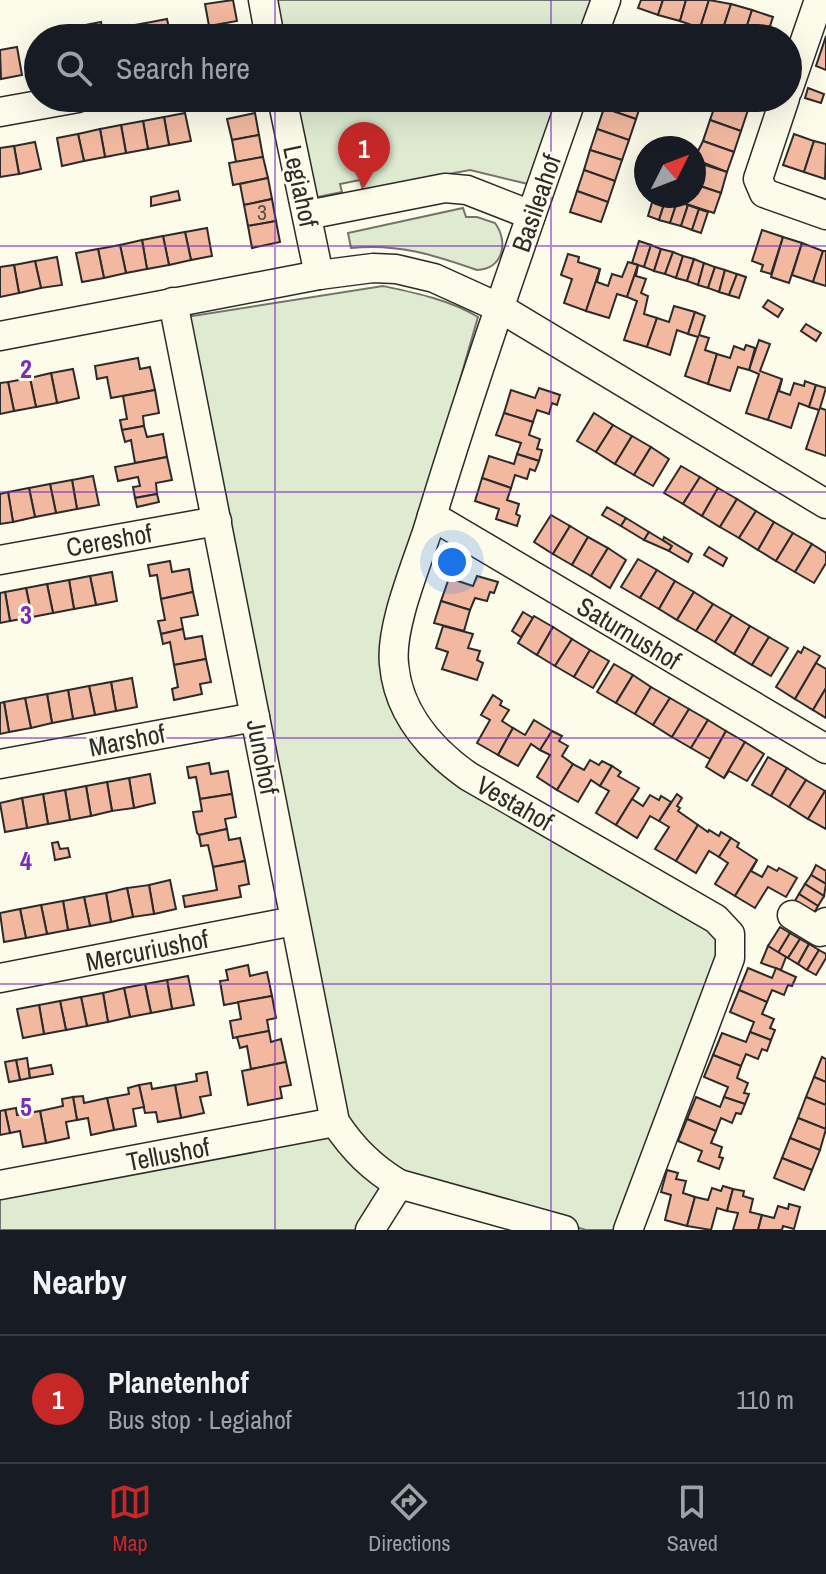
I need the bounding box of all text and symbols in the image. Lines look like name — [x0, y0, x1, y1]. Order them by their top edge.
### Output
search box — [24, 24, 802, 112]
icon: search — [52, 46, 96, 90]
text: Search here — [116, 48, 250, 88]
pin: 1 — [338, 122, 390, 188]
north arrow — [634, 136, 706, 208]
street label: Legiahof — [275, 142, 327, 230]
street label: Basileahof — [503, 150, 569, 256]
house number: 3 — [257, 197, 267, 227]
text: 2 — [20, 351, 32, 386]
street label: Cereshof — [63, 515, 155, 565]
your location — [432, 542, 472, 582]
street label: Saturnushof — [571, 588, 687, 678]
text: 3 — [20, 597, 32, 632]
street label: Marshof — [86, 715, 168, 765]
street label: Junohof — [239, 716, 287, 798]
street label: Vestahof — [470, 767, 560, 839]
text: 4 — [20, 843, 32, 878]
street label: Mercuriushof — [83, 921, 211, 979]
text: 5 — [20, 1089, 32, 1124]
street label: Tellushof — [123, 1129, 213, 1179]
text: Nearby — [32, 1259, 127, 1305]
text: Planetenhof — [108, 1362, 249, 1402]
text: 1 — [52, 1382, 64, 1417]
text: 110 m — [736, 1382, 794, 1417]
text: Bus stop · Legiahof — [108, 1402, 292, 1437]
tab: Map — [108, 1480, 152, 1558]
tab: Directions — [368, 1480, 451, 1558]
tab: Saved — [667, 1480, 718, 1558]

